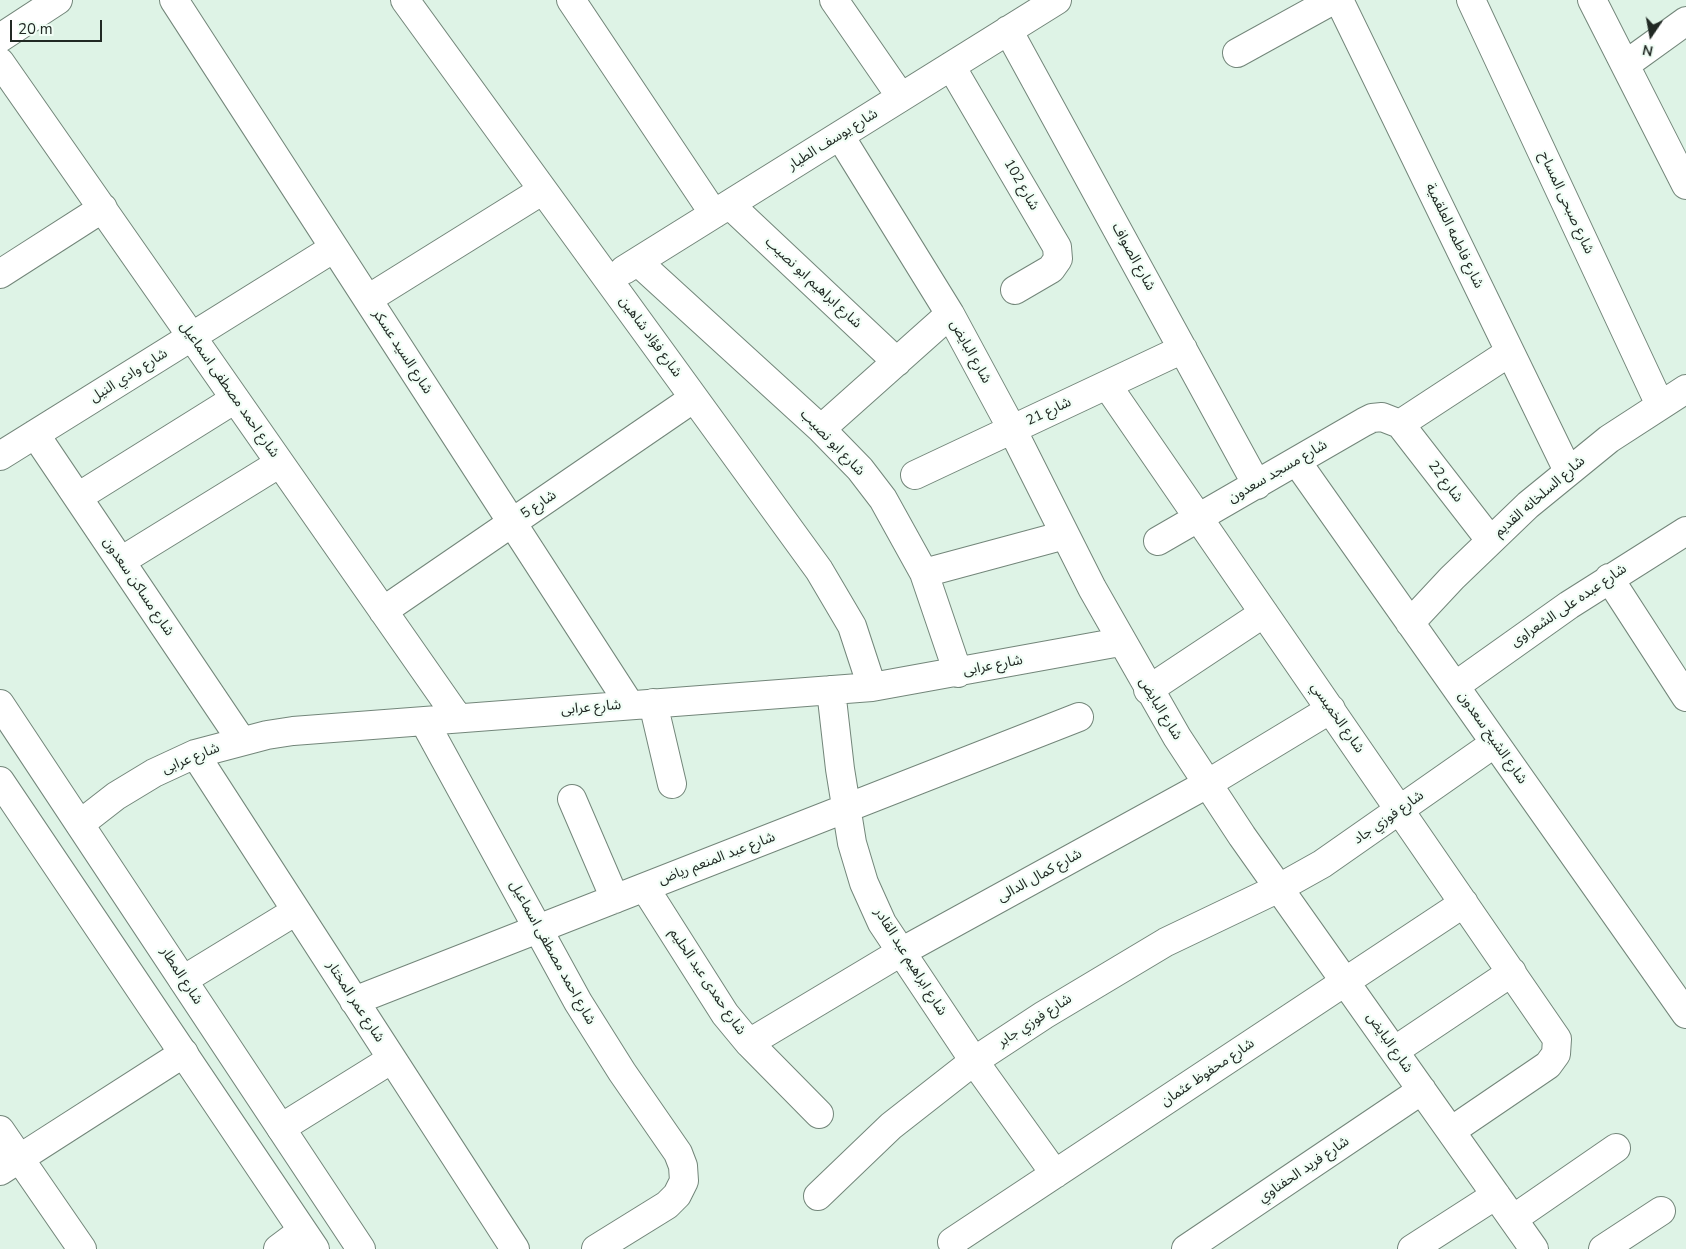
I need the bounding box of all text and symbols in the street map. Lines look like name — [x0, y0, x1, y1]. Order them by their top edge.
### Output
scale bar — [12, 10, 105, 42]
north arrow — [1626, 10, 1676, 60]
text: 20 m — [18, 19, 53, 39]
text: N — [1641, 40, 1655, 61]
street label: شارع يوسف الطيار — [785, 106, 881, 174]
street label: شارع صبحى المساح — [1535, 149, 1597, 257]
street label: شارع 102 — [1000, 157, 1042, 213]
street label: شارع فاطمه العلقمية — [1421, 181, 1487, 291]
street label: شارع الصواف — [1108, 220, 1158, 294]
street label: شارع ابراهيم ابو نصيب — [761, 234, 865, 332]
street label: شارع فؤاد شاهين — [615, 293, 685, 381]
street label: شارع السيد عسكر — [368, 306, 436, 398]
street label: شارع البايض — [946, 317, 994, 387]
street label: شارع احمد مصطفى اسماعيل — [176, 319, 282, 461]
street label: شارع وادي النيل — [87, 345, 171, 407]
street label: شارع 21 — [1024, 394, 1074, 430]
street label: شارع ابو نصيب — [796, 406, 868, 480]
street label: شارع مسجد سعدون — [1225, 437, 1331, 507]
street label: شارع السلخانه القديم — [1491, 453, 1589, 541]
street label: شارع 22 — [1424, 458, 1466, 506]
street label: شارع 5 — [518, 487, 560, 523]
street label: شارع مساكن سعدون — [99, 534, 177, 640]
street label: شارع عبده على الشعراوى — [1508, 561, 1630, 651]
street label: شارع عرابى — [962, 652, 1024, 680]
street label: شارع البايض — [1135, 675, 1185, 743]
street label: شارع الخميسي — [1307, 679, 1367, 757]
street label: شارع الشيخ سعدون — [1454, 688, 1530, 788]
street label: شارع عرابى — [560, 697, 622, 719]
street label: شارع عرابى — [160, 740, 222, 778]
street label: شارع فوزي جاد — [1351, 788, 1427, 848]
street label: شارع عبد المنعم رياض — [656, 829, 778, 889]
street label: شارع كمال الدالى — [995, 846, 1085, 906]
street label: شارع احمد مصطفى اسماعيل — [505, 878, 599, 1028]
street label: شارع ابراهيم عبد القادر — [870, 905, 950, 1019]
street label: شارع حمدى عبد الحليم — [665, 925, 749, 1039]
street label: شارع المطار — [156, 944, 206, 1008]
street label: شارع عمر المختار — [322, 958, 388, 1046]
street label: شارع فوزي جابر — [995, 991, 1075, 1051]
street label: شارع البايض — [1362, 1010, 1416, 1076]
street label: شارع محفوظ عثمان — [1158, 1035, 1258, 1111]
street label: شارع فريد الحفناوي — [1255, 1133, 1353, 1207]

